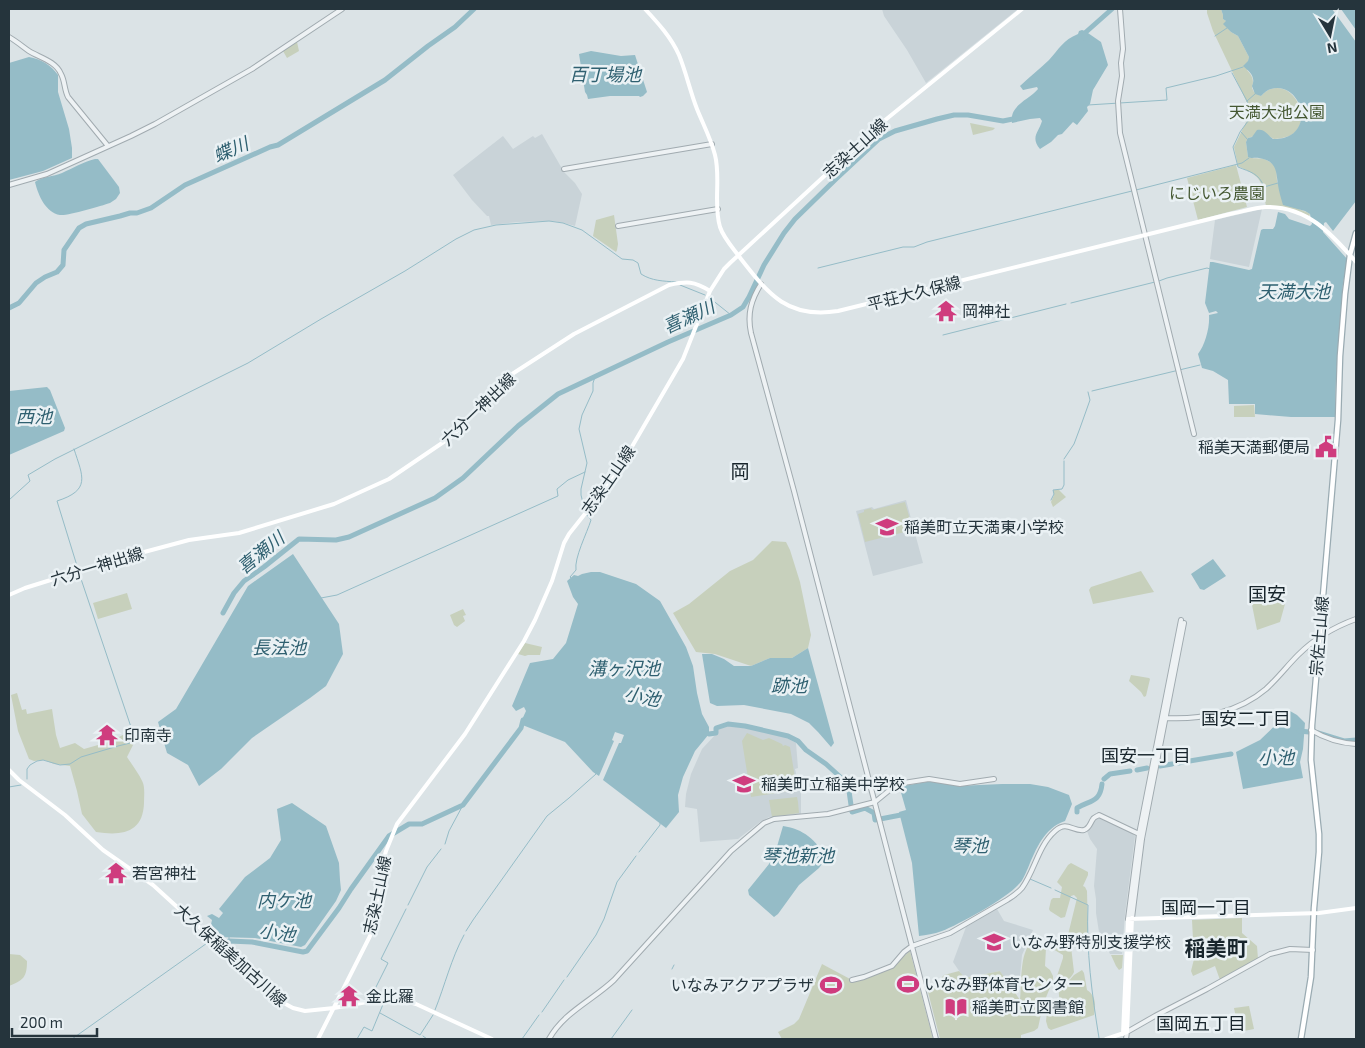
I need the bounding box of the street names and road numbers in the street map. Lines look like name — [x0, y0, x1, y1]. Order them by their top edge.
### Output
street label: 志染土山線 — [819, 114, 891, 181]
street label: 平荘大久保線 — [865, 272, 963, 313]
street label: 六分一神出線 — [437, 368, 519, 449]
street label: 志染土山線 — [577, 441, 638, 518]
street label: 六分一神出線 — [48, 542, 146, 589]
street label: 宗佐土山線 — [1306, 595, 1331, 677]
street label: 志染土山線 — [359, 854, 394, 936]
street label: 大久保稲美加古川線 — [171, 899, 291, 1010]

